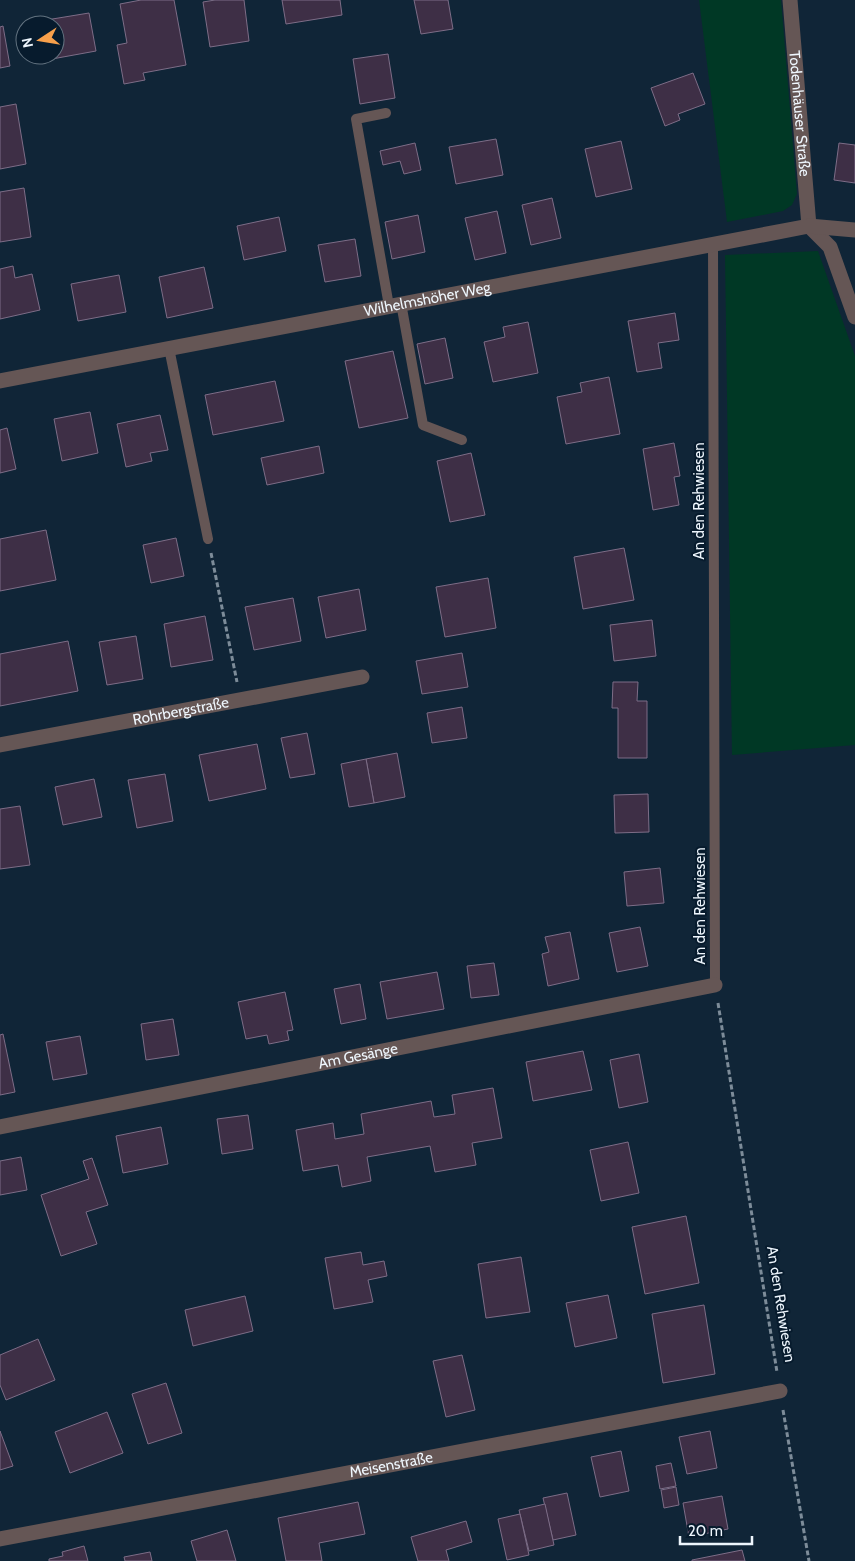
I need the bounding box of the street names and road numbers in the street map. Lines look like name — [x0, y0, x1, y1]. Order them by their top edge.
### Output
street label: Todenhäuser Straße — [785, 50, 814, 178]
street label: Wilhelmshöher Weg — [362, 278, 493, 320]
street label: An den Rehwiesen — [690, 442, 708, 560]
street label: Rohrbergstraße — [131, 693, 231, 729]
street label: An den Rehwiesen — [691, 847, 709, 965]
street label: Am Gesänge — [317, 1039, 400, 1073]
street label: An den Rehwiesen — [763, 1245, 799, 1363]
street label: Meisenstraße — [348, 1448, 435, 1482]

